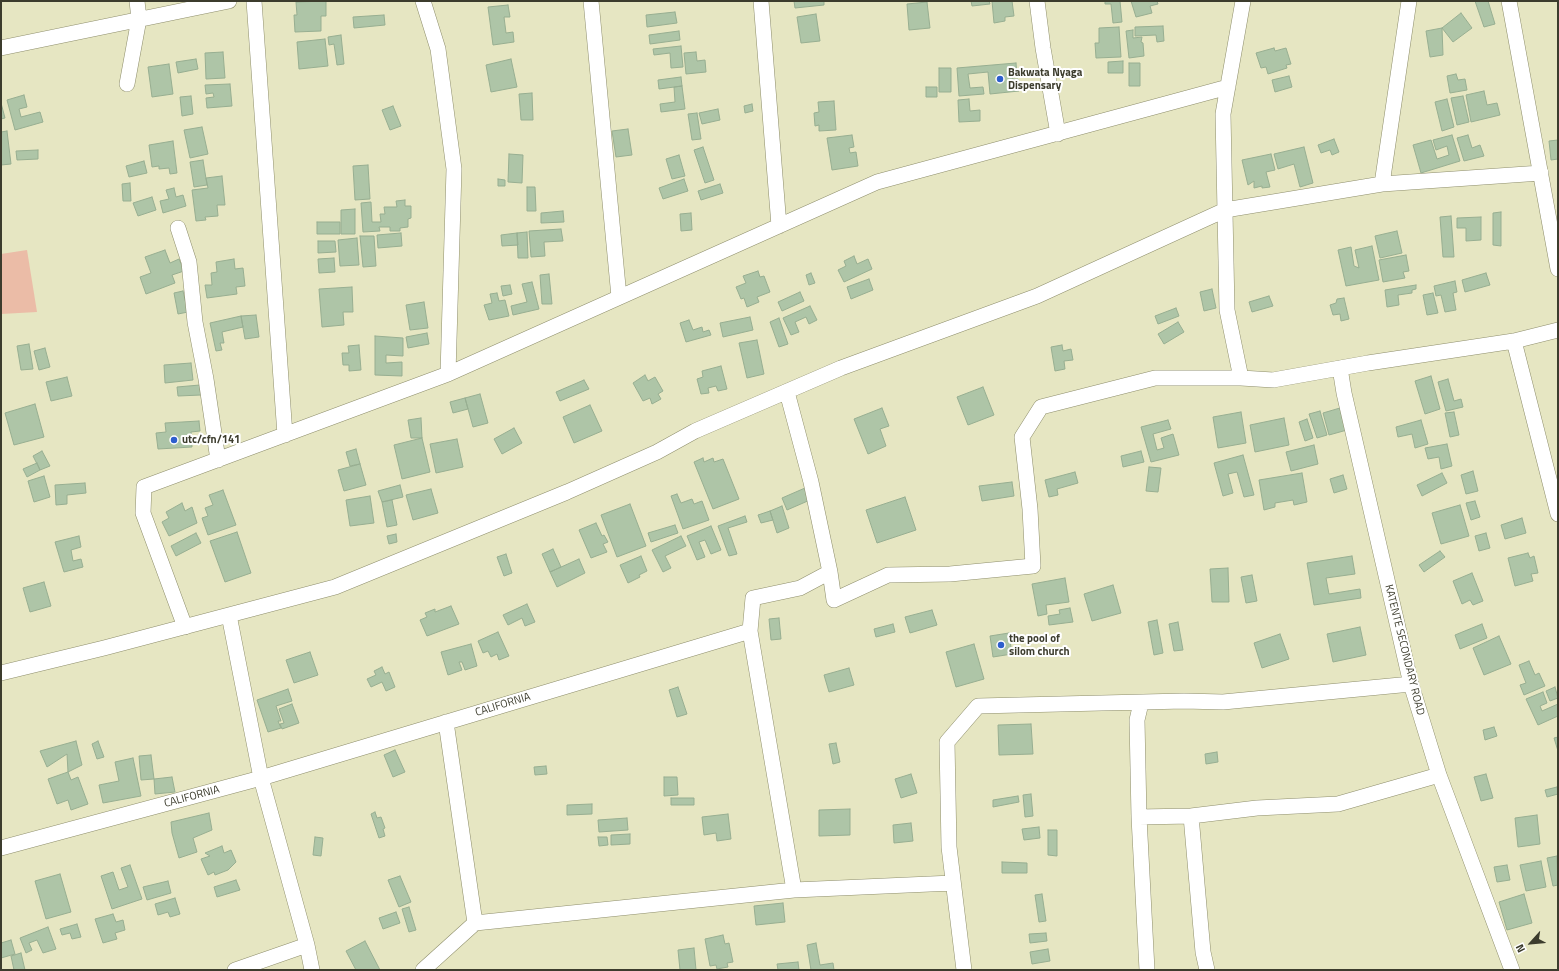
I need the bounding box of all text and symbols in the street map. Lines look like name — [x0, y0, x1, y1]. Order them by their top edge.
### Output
place label: Bakwata Nyaga Dispensary — [1008, 66, 1082, 92]
marker: Bakwata Nyaga Dispensary — [995, 74, 1005, 84]
place label: utc/cfn/141 — [182, 433, 240, 447]
marker: utc/cfn/141 — [169, 435, 179, 445]
street label: KATENTE SECONDARY ROAD — [1381, 583, 1427, 717]
place label: the pool of silom church — [1009, 632, 1070, 658]
marker: the pool of silom church — [996, 640, 1006, 650]
street label: CALIFORNIA — [474, 690, 532, 720]
street label: CALIFORNIA — [163, 783, 221, 811]
north arrow — [1511, 923, 1551, 963]
text: N — [1511, 941, 1529, 955]

